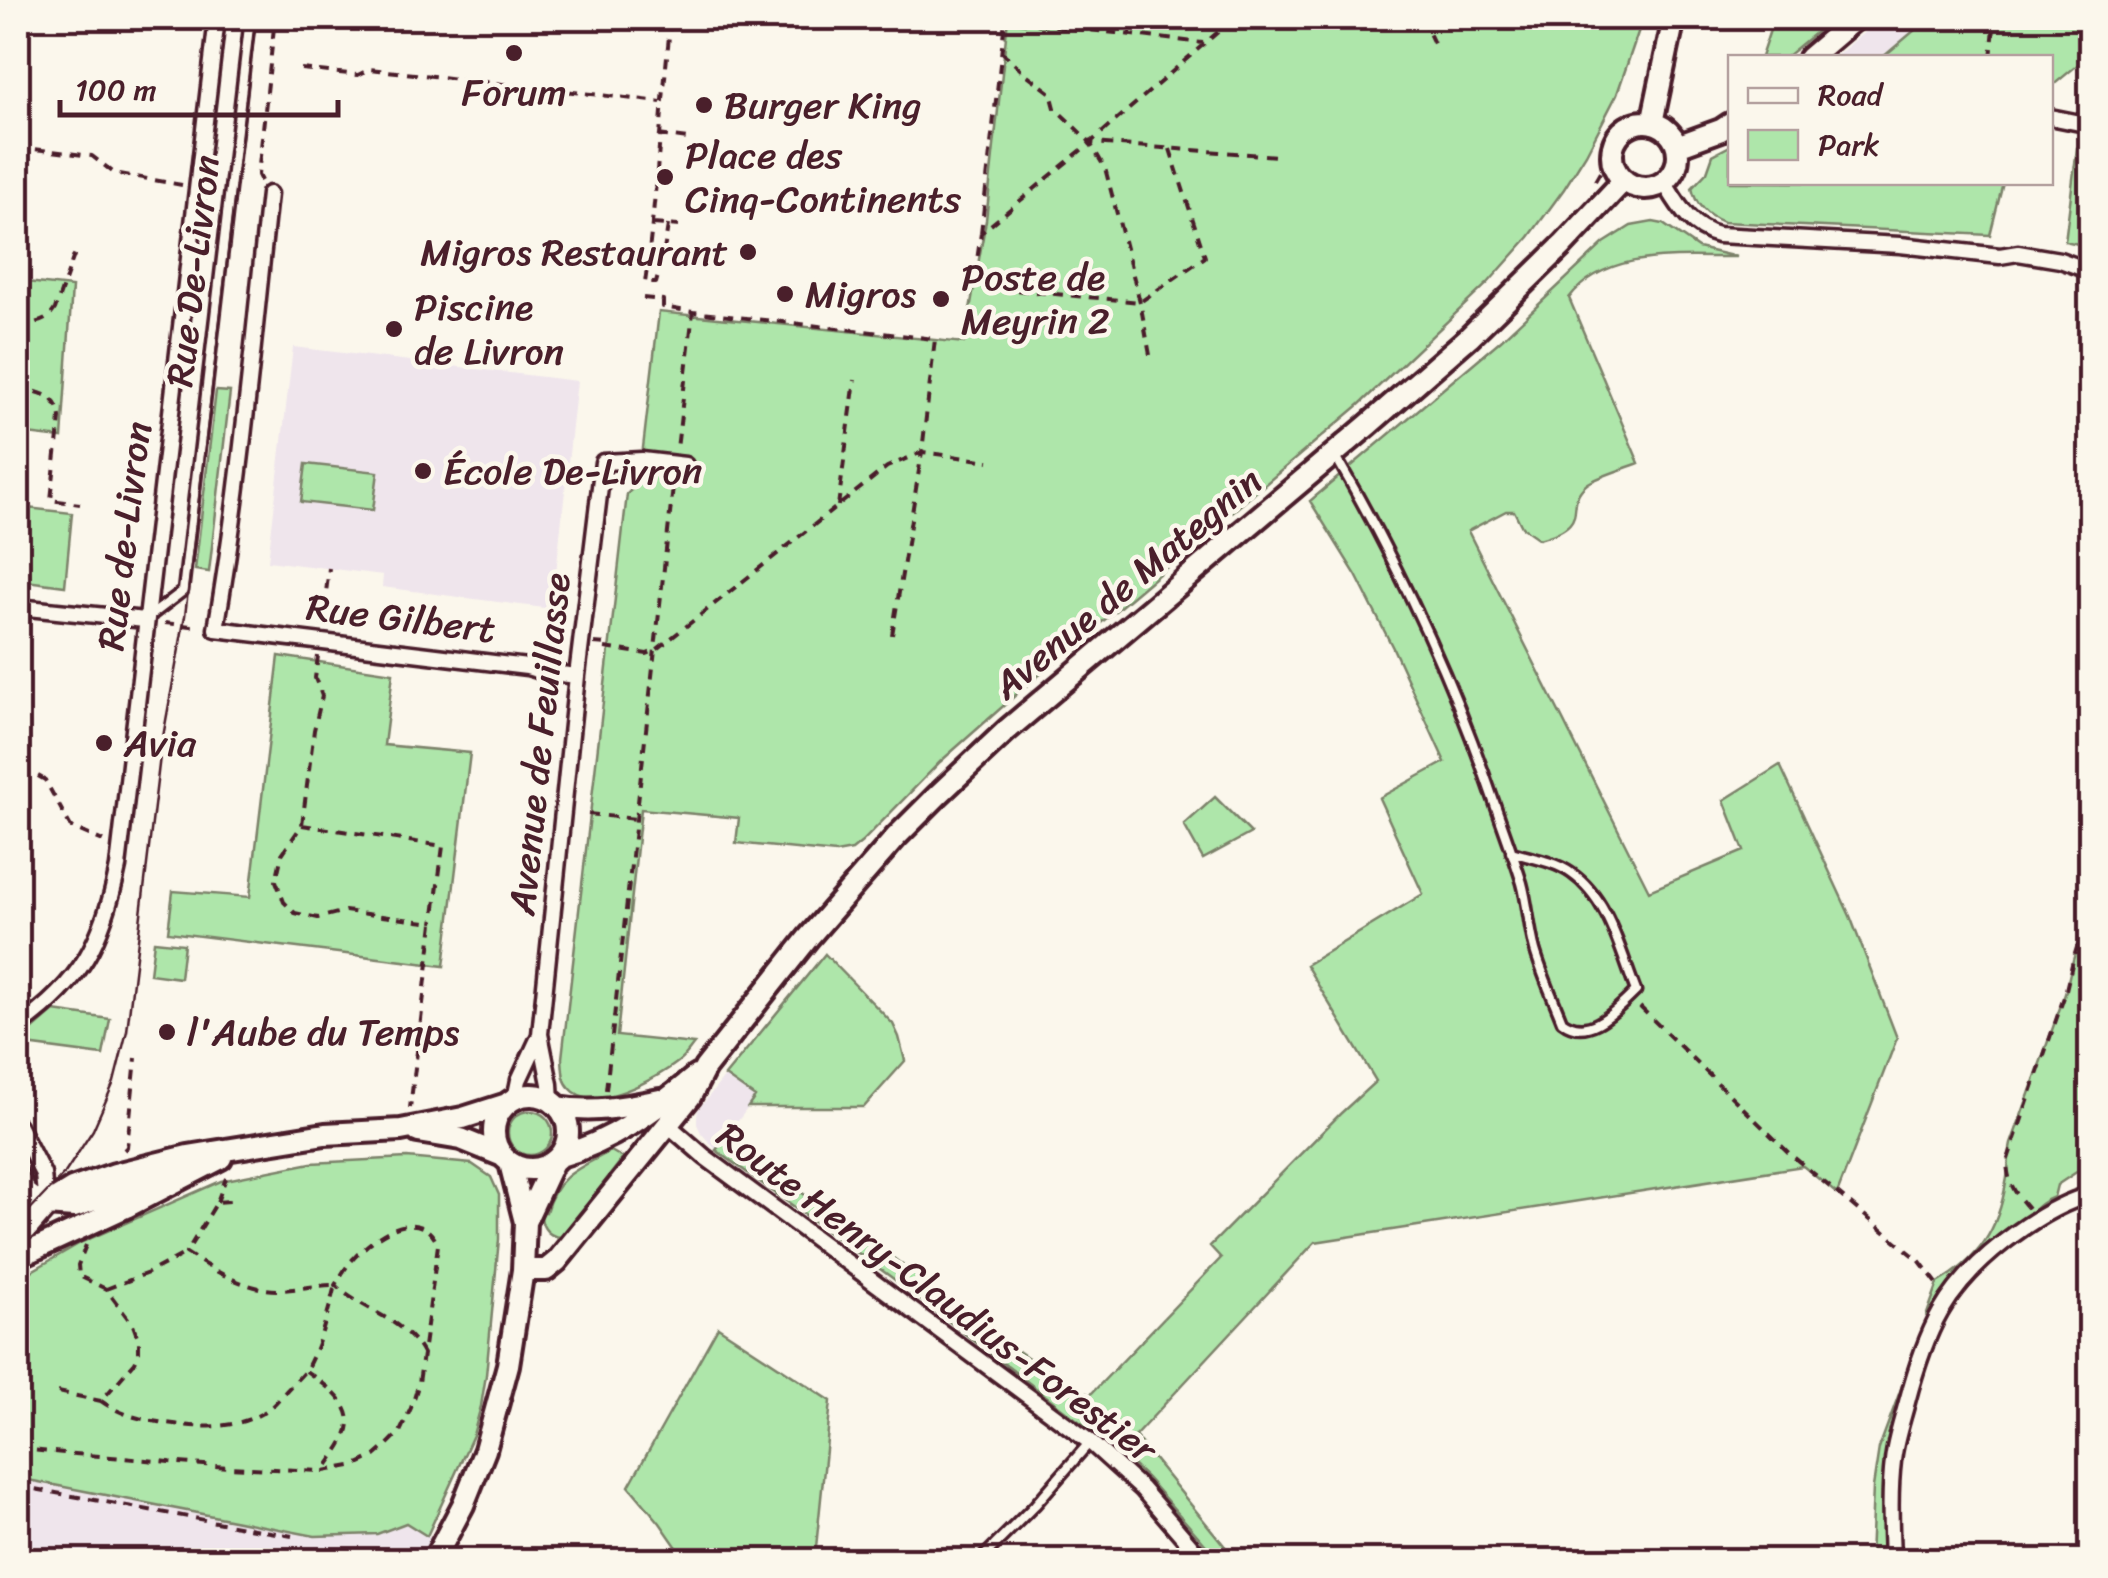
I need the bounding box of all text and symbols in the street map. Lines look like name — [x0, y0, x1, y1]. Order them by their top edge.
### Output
marker: Forum — [503, 42, 525, 64]
scale bar — [60, 55, 338, 117]
legend — [1728, 55, 2053, 185]
place label: Forum — [461, 59, 567, 126]
text: 100 m — [75, 63, 157, 117]
text: Road — [1818, 68, 1885, 122]
place label: Burger King — [724, 72, 921, 139]
marker: Burger King — [693, 94, 715, 116]
text: Park — [1818, 118, 1880, 172]
place label: Place des Cinq-Continents — [685, 122, 962, 233]
street label: Rue De-Livron — [146, 151, 241, 391]
marker: Place des Cinq-Continents — [654, 166, 676, 188]
place label: Migros Restaurant — [420, 219, 728, 286]
marker: Migros Restaurant — [737, 241, 759, 263]
place label: Poste de Meyrin 2 — [961, 244, 1110, 355]
place label: Migros — [805, 261, 917, 328]
place label: Piscine de Livron — [414, 274, 564, 385]
marker: Migros — [774, 283, 796, 305]
marker: Poste de Meyrin 2 — [930, 288, 952, 310]
marker: Piscine de Livron — [383, 318, 405, 340]
street label: Rue de-Livron — [77, 418, 172, 654]
place label: École De-Livron — [443, 438, 703, 505]
street label: Avenue de Mategnin — [976, 450, 1278, 718]
marker: École De-Livron — [412, 460, 434, 482]
street label: Avenue de Feuillasse — [488, 570, 591, 920]
street label: Rue Gilbert — [303, 574, 499, 663]
place label: Avia — [123, 710, 197, 777]
marker: Avia — [93, 732, 115, 754]
place label: l'Aube du Temps — [187, 999, 460, 1066]
marker: l'Aube du Temps — [156, 1021, 178, 1043]
street label: Route Henry-Claudius-Forestier — [702, 1104, 1174, 1483]

